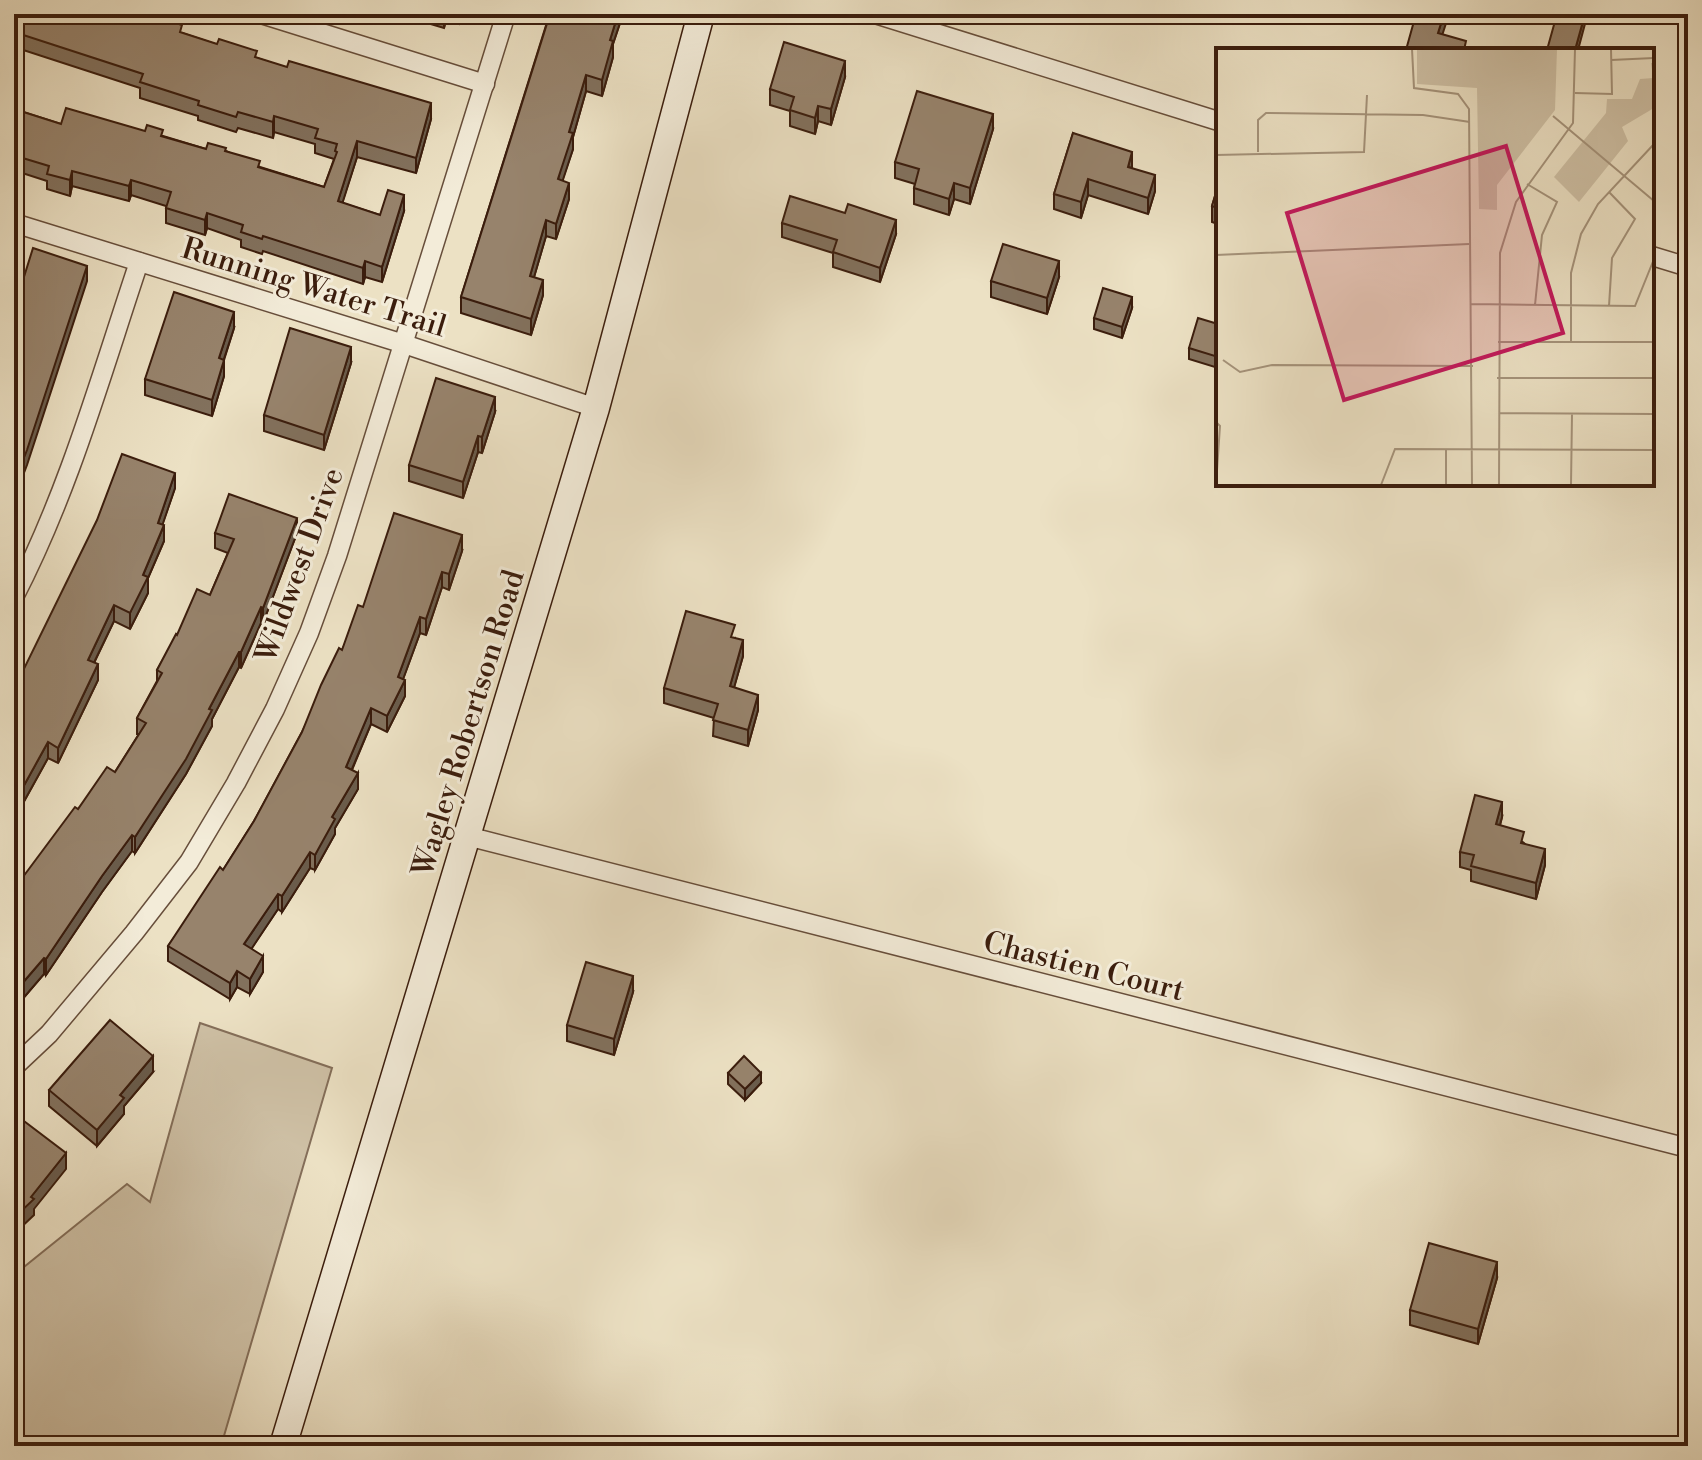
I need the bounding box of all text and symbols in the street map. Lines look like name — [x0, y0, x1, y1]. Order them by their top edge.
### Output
inset map — [1216, 48, 1654, 486]
street label: Running Water Trail — [177, 230, 451, 346]
street label: Wildwest Drive — [247, 463, 353, 669]
street label: Wagley Robertson Road — [404, 566, 534, 882]
street label: Chastien Court — [979, 924, 1189, 1010]

